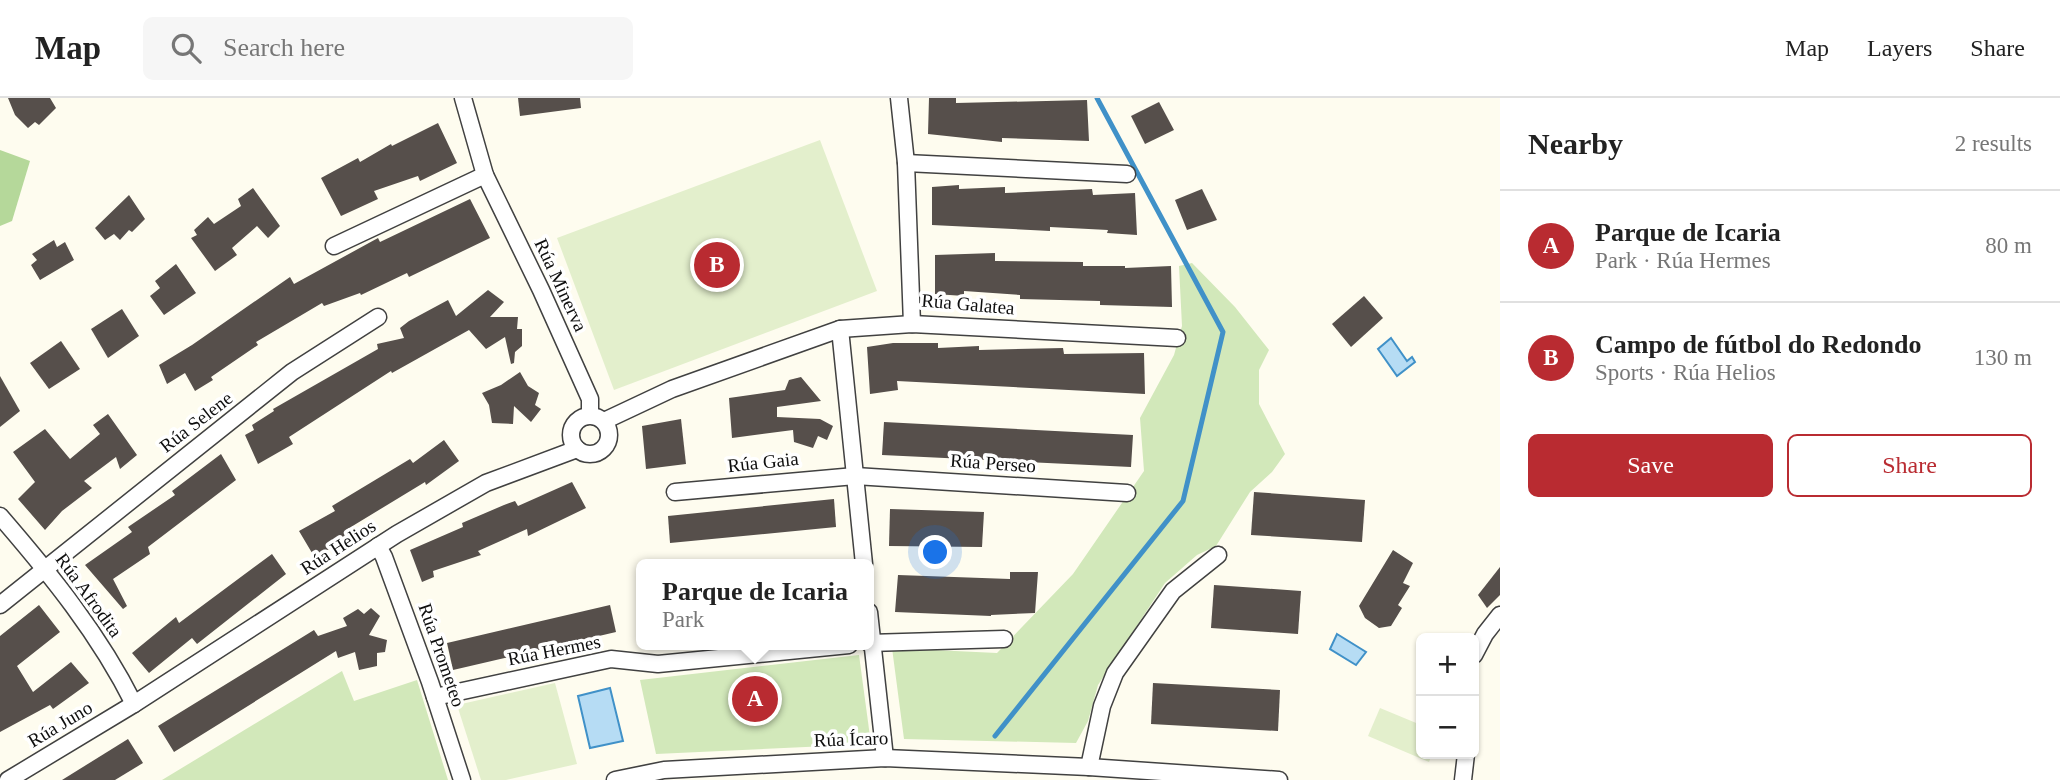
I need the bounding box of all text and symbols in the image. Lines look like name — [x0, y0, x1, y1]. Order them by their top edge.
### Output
search box — [143, 17, 633, 80]
icon: search — [167, 29, 205, 67]
text: Map — [35, 30, 101, 66]
text: Search here — [223, 33, 345, 62]
text: Map — [1785, 35, 1829, 61]
text: Layers — [1867, 35, 1932, 61]
text: Share — [1970, 35, 2025, 61]
text: Nearby — [1528, 127, 1623, 160]
text: 2 results — [1955, 131, 2032, 156]
text: Parque de Icaria — [1595, 218, 1781, 247]
text: A — [1543, 233, 1559, 258]
text: 80 m — [1985, 233, 2032, 258]
street label: Rúa Minerva — [530, 235, 592, 335]
pin: B — [694, 239, 740, 291]
text: Park · Rúa Hermes — [1595, 248, 1771, 273]
street label: Rúa Galatea — [921, 289, 1016, 319]
text: Campo de fútbol do Redondo — [1595, 330, 1922, 359]
text: B — [1543, 345, 1559, 370]
text: 130 m — [1974, 345, 2032, 370]
text: Sports · Rúa Helios — [1595, 360, 1776, 385]
street label: Rúa Selene — [156, 387, 236, 457]
button: Save — [1528, 434, 1773, 497]
button: Share — [1787, 434, 2032, 497]
street label: Rúa Gaia — [726, 448, 800, 476]
street label: Rúa Perseo — [949, 450, 1037, 476]
street label: Rúa Helios — [297, 515, 379, 579]
your location — [918, 535, 952, 569]
street label: Rúa Afrodita — [52, 549, 127, 642]
popup — [636, 559, 874, 650]
text: Parque de Icaria — [662, 577, 848, 606]
street label: Rúa Prometeo — [414, 600, 470, 710]
text: Park — [662, 607, 704, 632]
street label: Rúa Hermes — [506, 631, 602, 669]
map controls — [1416, 633, 1479, 759]
button: + — [1416, 633, 1479, 696]
pin: A — [732, 673, 778, 725]
button: − — [1416, 696, 1479, 759]
street label: Rúa Juno — [24, 697, 96, 751]
street label: Rúa Ícaro — [813, 727, 889, 751]

